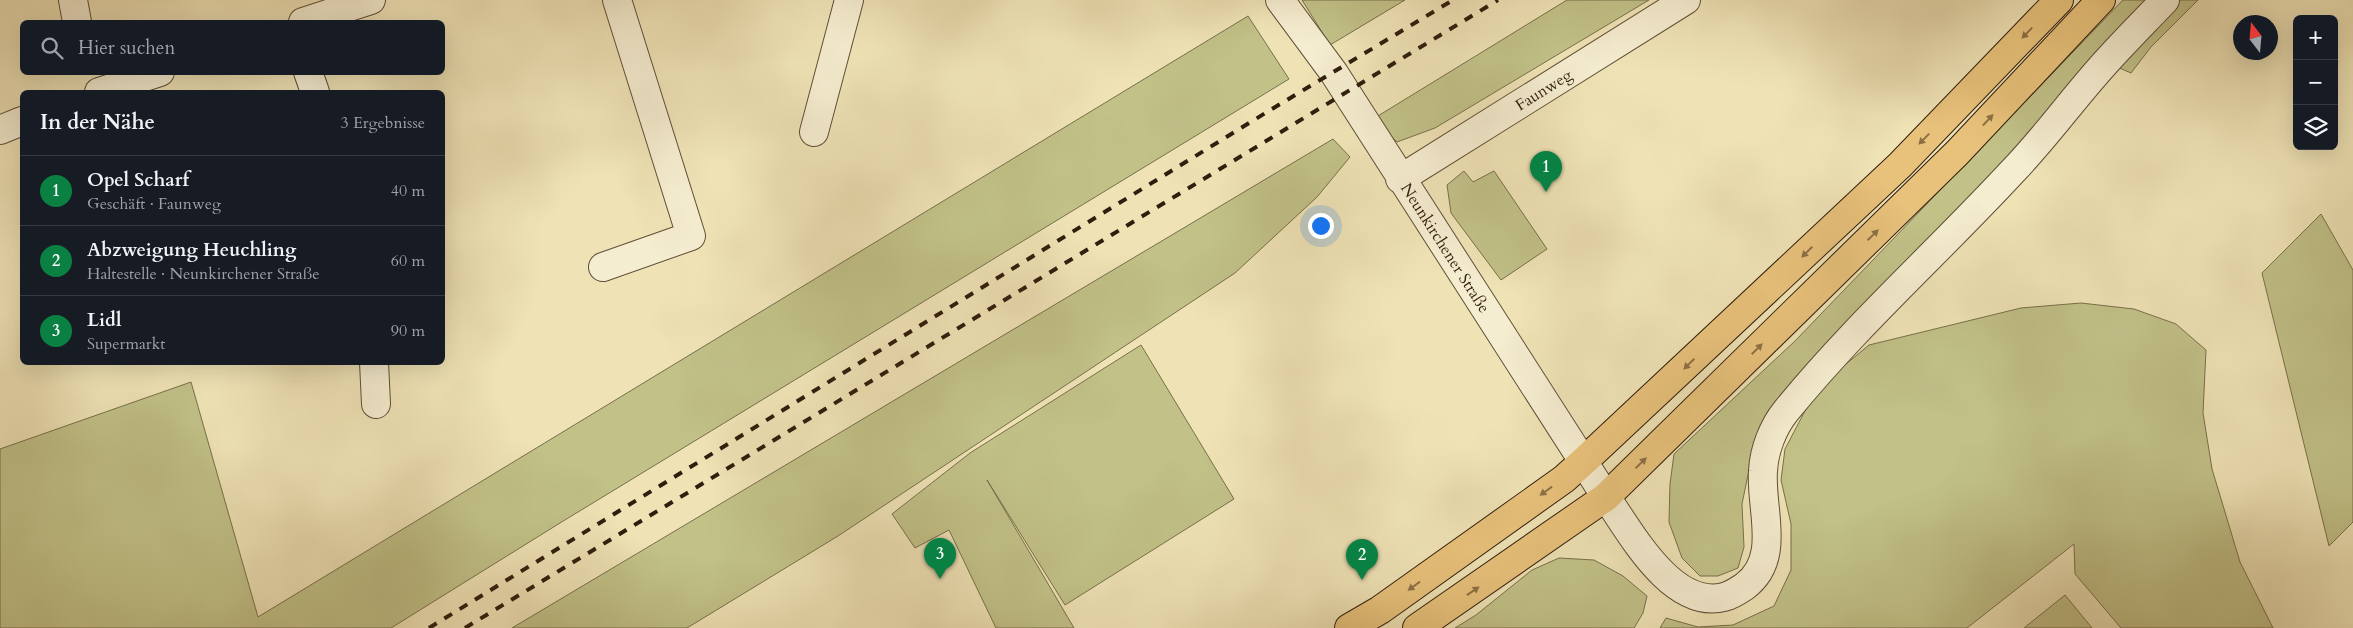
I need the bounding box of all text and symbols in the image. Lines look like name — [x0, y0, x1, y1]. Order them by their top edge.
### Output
north arrow — [2233, 15, 2278, 60]
map controls — [2293, 15, 2338, 150]
button: + — [2293, 15, 2338, 60]
search box — [20, 20, 445, 75]
one-way arrow — [2021, 27, 2033, 39]
icon: search — [38, 34, 66, 62]
text: Hier suchen — [78, 35, 175, 61]
button: − — [2293, 60, 2338, 105]
street label: Faunweg — [1511, 64, 1576, 116]
button: layers — [2293, 105, 2338, 150]
text: In der Nähe — [40, 108, 155, 137]
text: 3 Ergebnisse — [340, 112, 425, 134]
one-way arrow — [1982, 115, 1994, 127]
one-way arrow — [1918, 133, 1930, 145]
pin: 1 — [1530, 151, 1562, 192]
text: Opel Scharf — [87, 167, 189, 193]
street label: Neunkirchener Straße — [1395, 179, 1495, 317]
text: 1 — [52, 180, 60, 202]
text: 40 m — [391, 180, 425, 202]
text: Geschäft · Faunweg — [87, 193, 221, 215]
your location — [1308, 213, 1334, 239]
one-way arrow — [1866, 229, 1878, 241]
text: Abzweigung Heuchling — [87, 237, 296, 263]
one-way arrow — [1802, 246, 1814, 258]
text: 2 — [52, 250, 60, 272]
text: 60 m — [391, 250, 425, 272]
text: Haltestelle · Neunkirchener Straße — [87, 263, 320, 285]
text: Lidl — [87, 307, 121, 333]
text: 3 — [52, 320, 60, 342]
text: 90 m — [391, 320, 425, 342]
text: Supermarkt — [87, 333, 165, 355]
one-way arrow — [1751, 344, 1763, 356]
one-way arrow — [1684, 358, 1696, 370]
one-way arrow — [1635, 457, 1647, 469]
one-way arrow — [1540, 486, 1553, 497]
pin: 3 — [924, 538, 956, 579]
pin: 2 — [1346, 539, 1378, 580]
one-way arrow — [1407, 581, 1421, 591]
one-way arrow — [1466, 586, 1479, 596]

